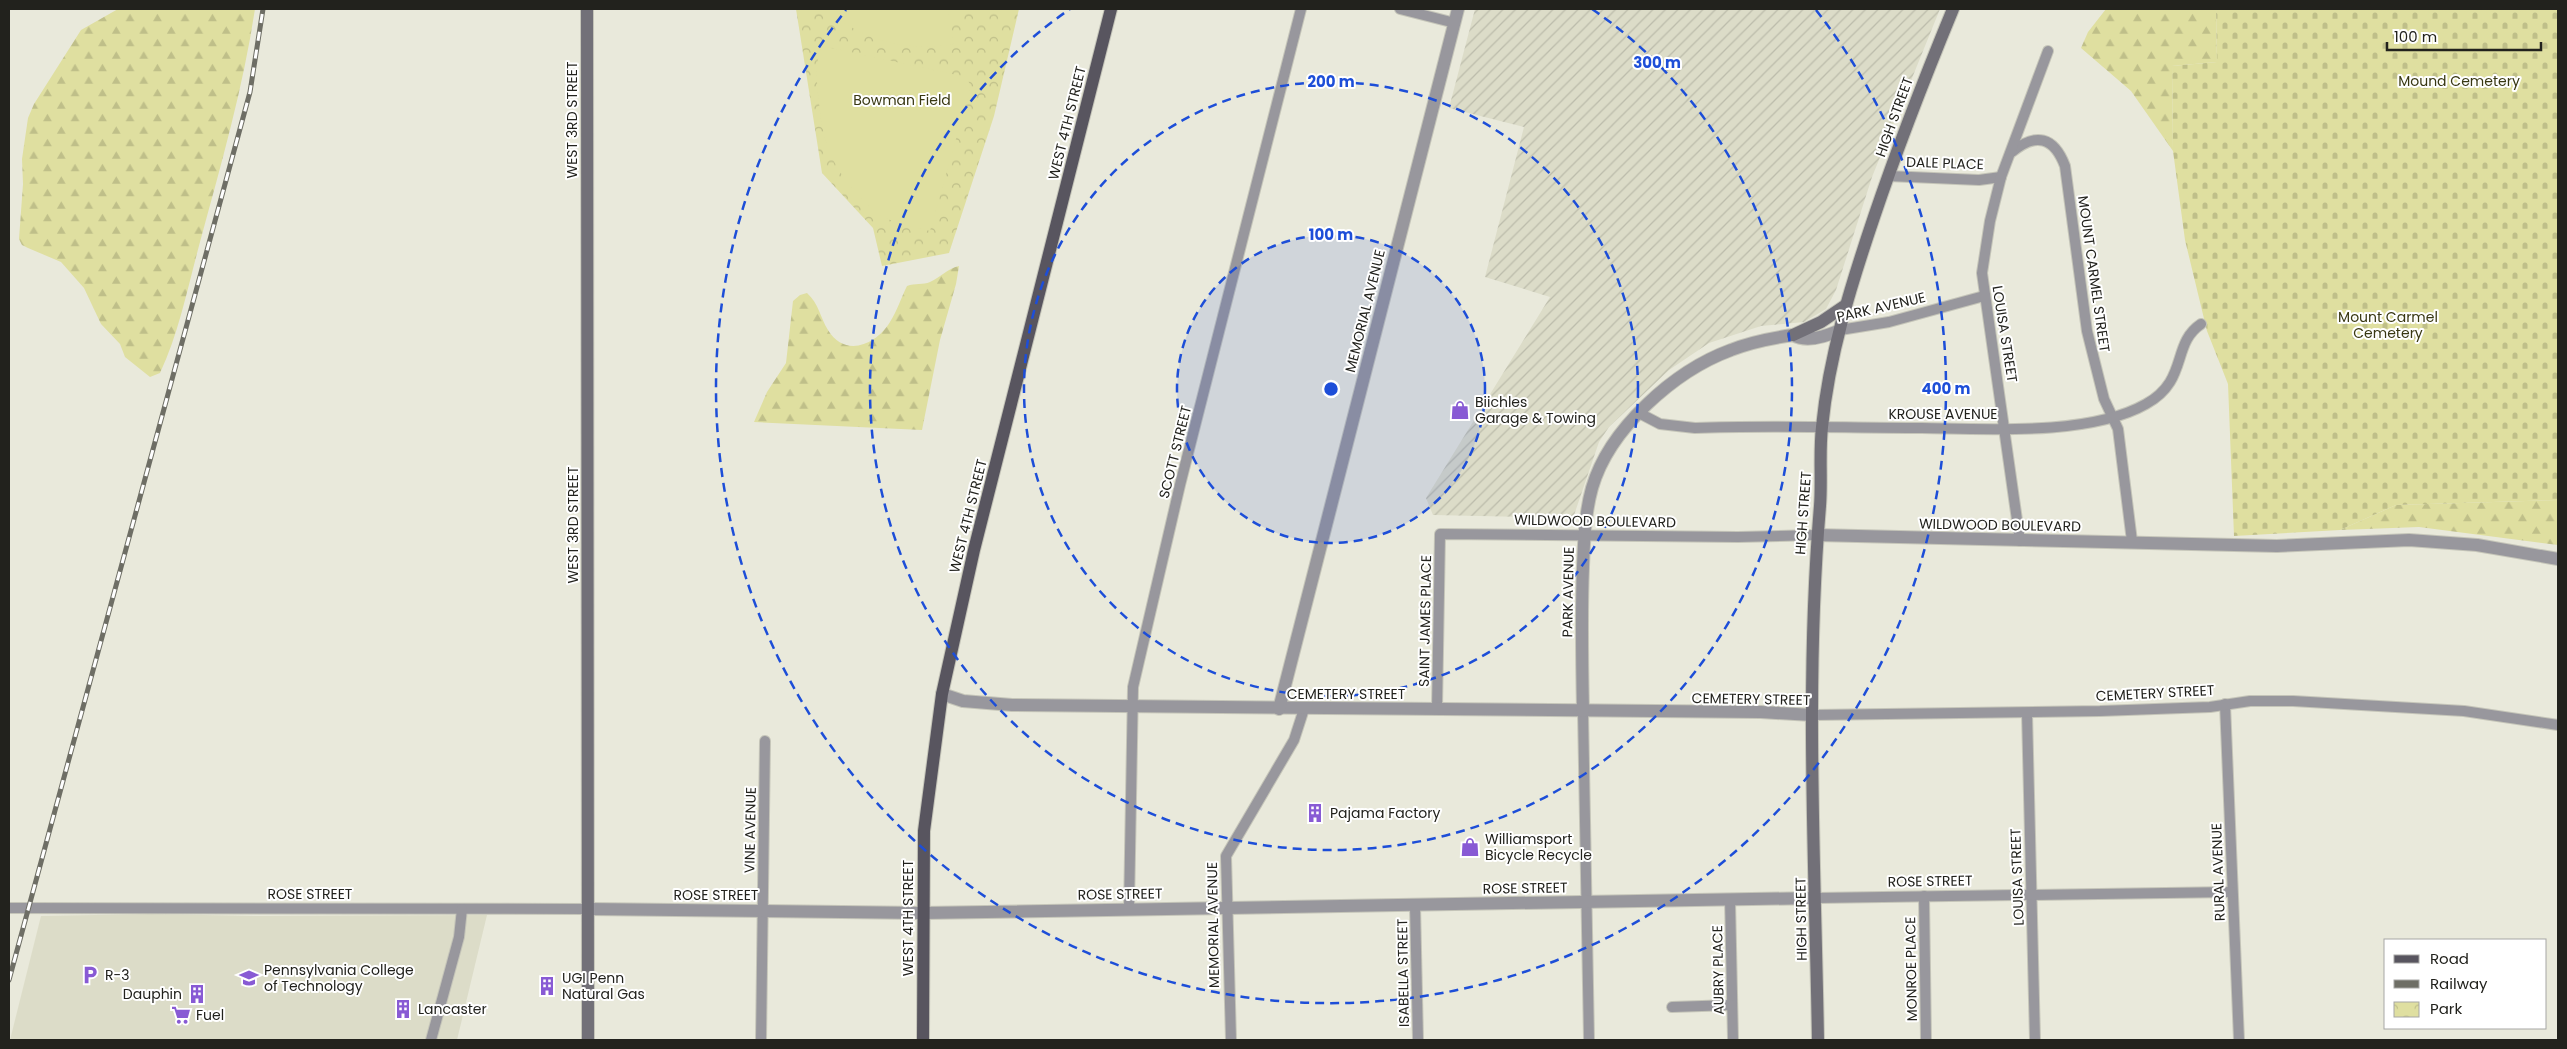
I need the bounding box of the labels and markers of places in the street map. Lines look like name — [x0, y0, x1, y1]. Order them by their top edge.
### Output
centre of rings — [1322, 380, 1340, 398]
place label: Biichles Garage & Towing — [1475, 392, 1596, 428]
shop icon: Biichles Garage & Towing — [1449, 399, 1471, 421]
building icon: Pajama Factory — [1304, 802, 1326, 824]
place label: Pajama Factory — [1330, 803, 1440, 823]
place label: Williamsport Bicycle Recycle — [1485, 829, 1592, 865]
shop icon: Williamsport Bicycle Recycle — [1459, 836, 1481, 858]
place label: Pennsylvania College of Technology — [264, 960, 414, 996]
parking icon: R-3 — [79, 964, 101, 986]
place label: R-3 — [105, 965, 129, 985]
school or university icon: Pennsylvania College of Technology — [238, 967, 260, 989]
place label: UGI Penn Natural Gas — [562, 968, 645, 1004]
building icon: UGI Penn Natural Gas — [536, 975, 558, 997]
building icon: Dauphin — [186, 983, 208, 1005]
place label: Dauphin — [123, 984, 182, 1004]
building icon: Lancaster — [392, 998, 414, 1020]
place label: Lancaster — [418, 999, 487, 1019]
supermarket icon: Fuel — [170, 1004, 192, 1026]
place label: Fuel — [196, 1005, 224, 1025]

